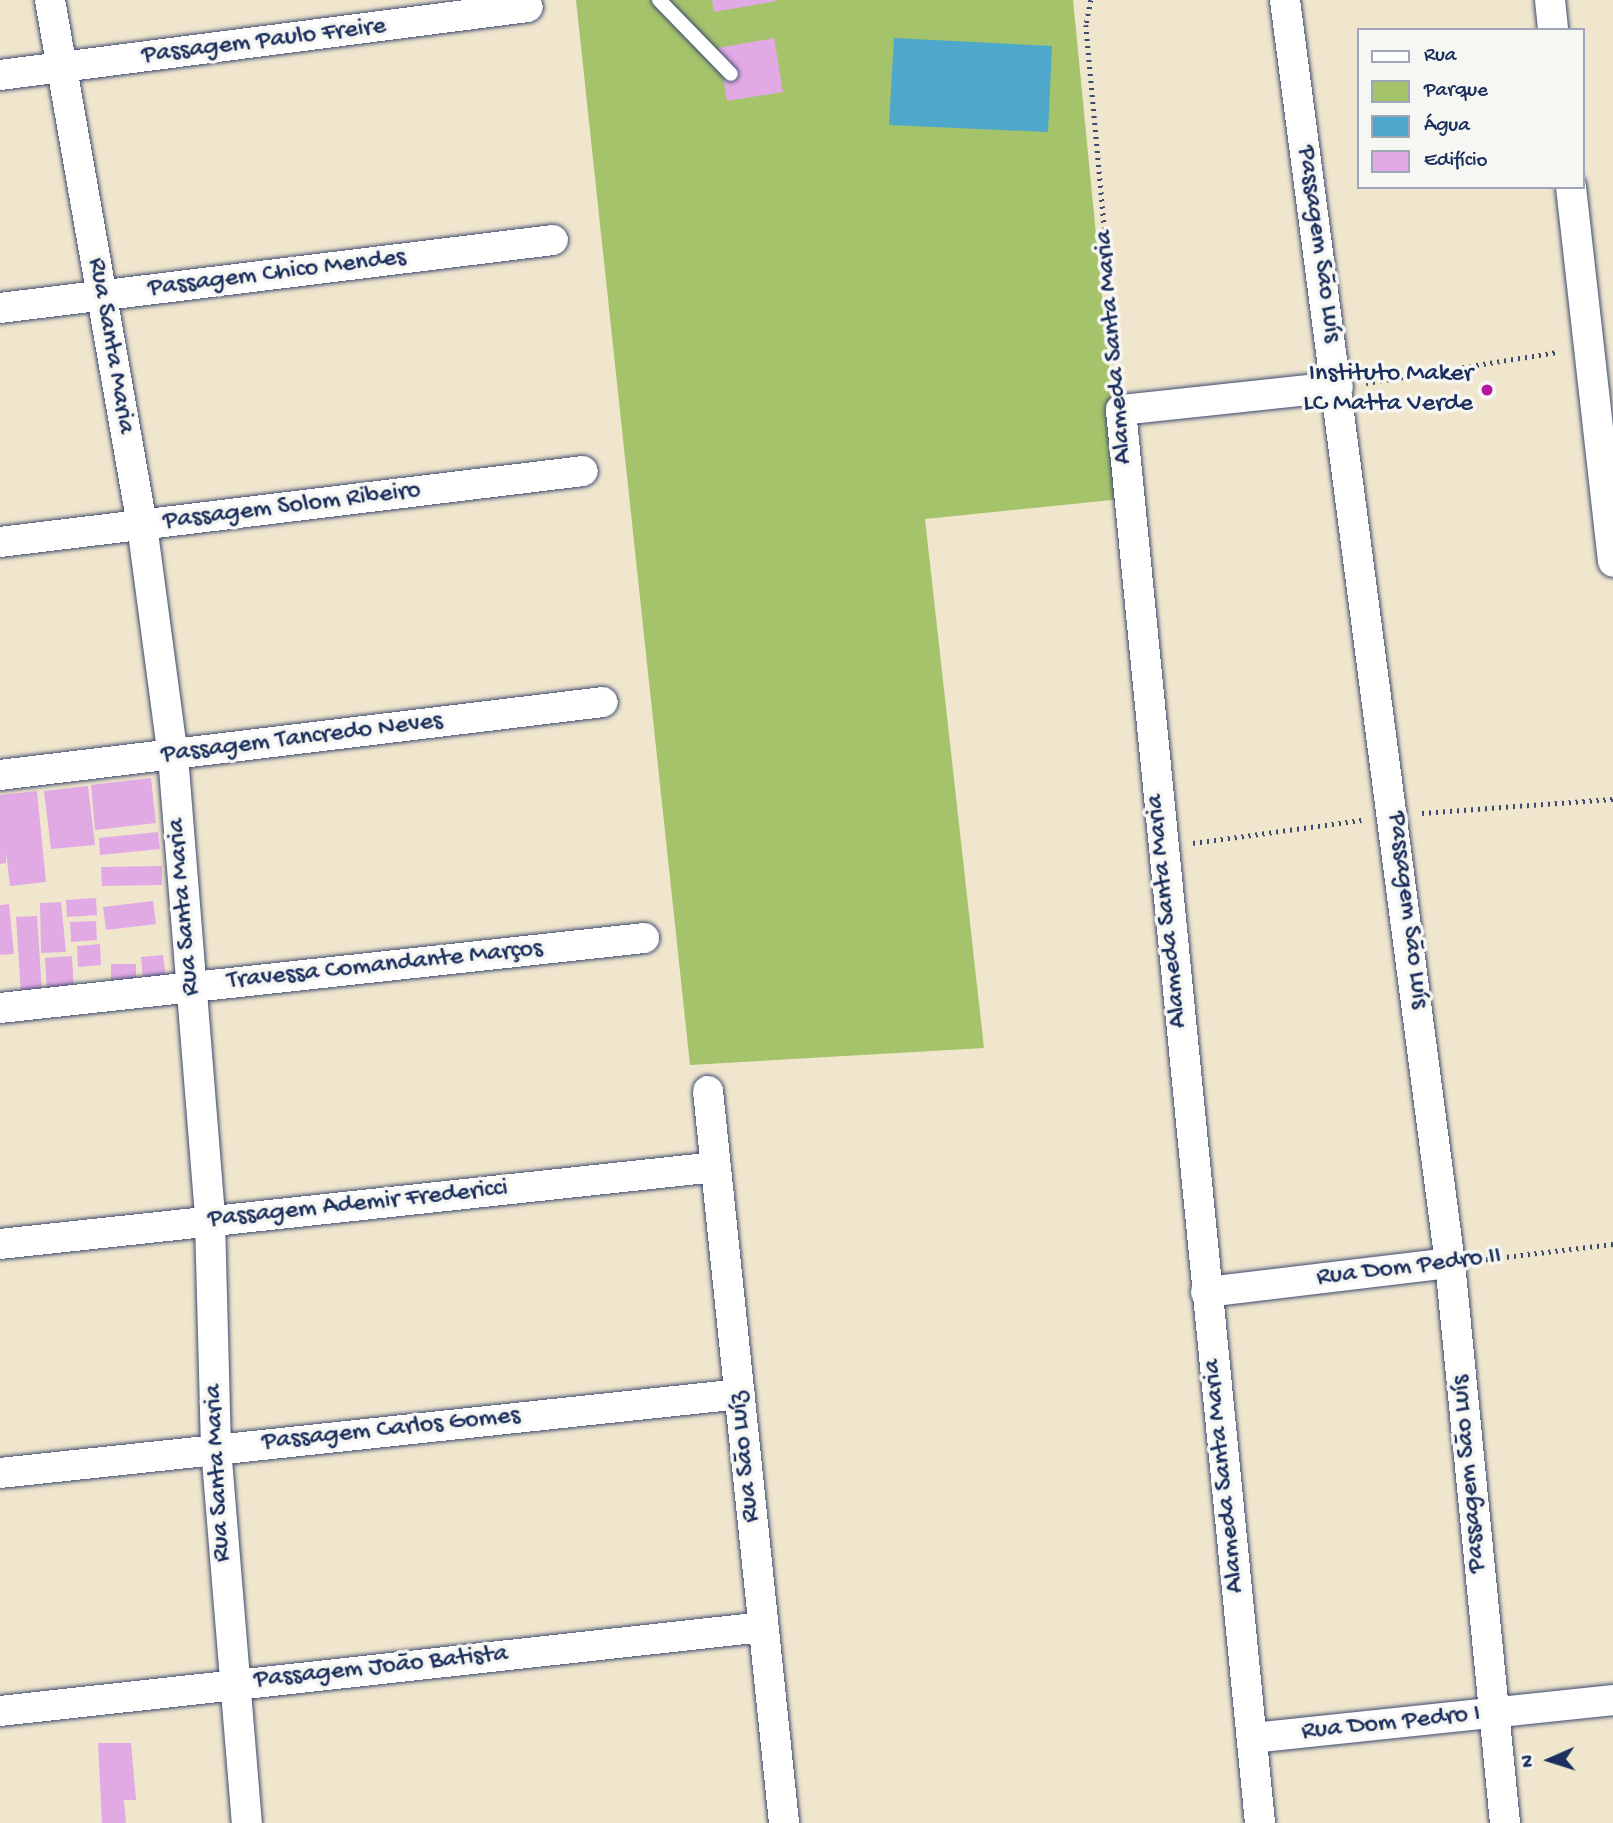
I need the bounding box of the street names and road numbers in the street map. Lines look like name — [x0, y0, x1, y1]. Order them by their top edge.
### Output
street label: Passagem Paulo Freire — [140, 12, 388, 72]
street label: Passagem São Luís — [1289, 144, 1347, 344]
street label: Alameda Santa Maria — [1089, 229, 1141, 465]
street label: Passagem Chico Mendes — [146, 243, 408, 305]
street label: Rua Santa Maria — [79, 256, 141, 436]
street label: Passagem Solom Ribeiro — [161, 476, 423, 538]
street label: Passagem Tancredo Neves — [160, 706, 444, 772]
street label: Alameda Santa Maria — [1140, 793, 1196, 1029]
street label: Passagem São Luís — [1379, 810, 1435, 1010]
street label: Rua Santa Maria — [162, 817, 208, 997]
street label: Travessa Comandante Marços — [226, 934, 544, 998]
street label: Passagem Ademir Fredericci — [207, 1174, 509, 1236]
street label: Rua Dom Pedro II — [1315, 1241, 1503, 1295]
street label: Alameda Santa Maria — [1197, 1358, 1253, 1594]
street label: Passagem São Luís — [1446, 1374, 1494, 1574]
street label: Rua Santa Maria — [199, 1383, 239, 1563]
street label: Rua São Luíz — [724, 1390, 768, 1524]
street label: Passagem Carlos Gomes — [260, 1401, 522, 1459]
street label: Passagem João Batista — [252, 1639, 510, 1697]
street label: Rua Dom Pedro I — [1300, 1699, 1482, 1749]

